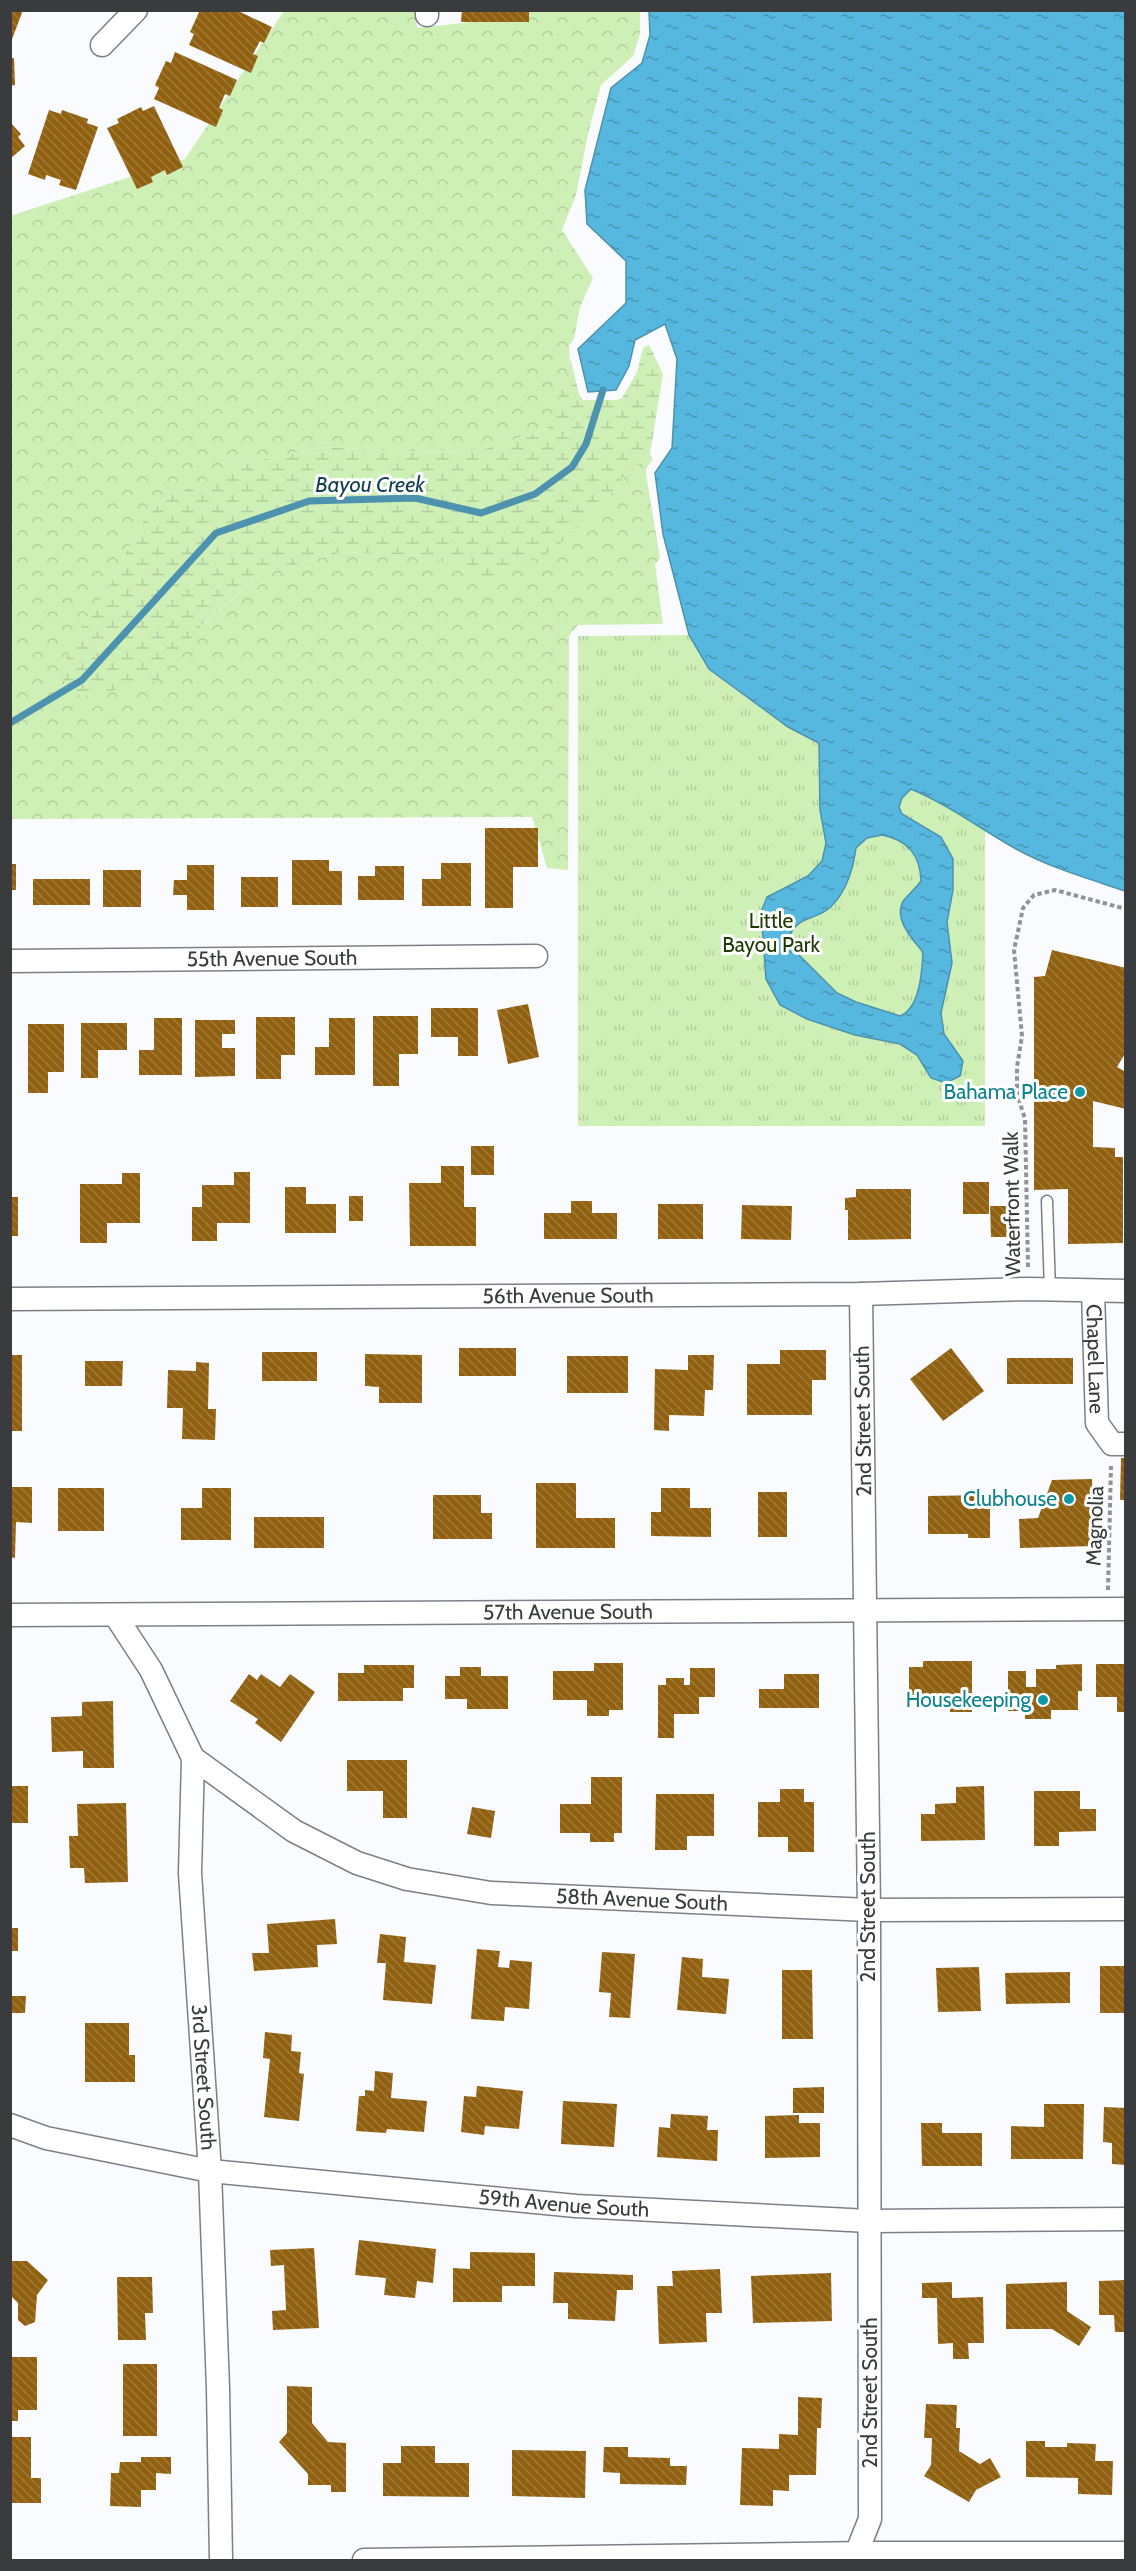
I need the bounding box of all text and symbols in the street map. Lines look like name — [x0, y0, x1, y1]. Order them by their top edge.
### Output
water label: Bayou Creek — [315, 471, 425, 498]
park label: Little Bayou Park — [722, 908, 820, 957]
street label: 55th Avenue South — [187, 945, 357, 971]
place label: Bahama Place — [944, 1079, 1068, 1104]
marker: Bahama Place — [1073, 1085, 1087, 1099]
street label: Waterfront Walk — [998, 1131, 1025, 1277]
street label: 56th Avenue South — [482, 1282, 654, 1308]
street label: Chapel Lane — [1081, 1304, 1110, 1414]
street label: 2nd Street South — [849, 1345, 876, 1497]
street label: Magnolia — [1081, 1485, 1108, 1567]
place label: Clubhouse — [963, 1486, 1057, 1511]
marker: Clubhouse — [1062, 1492, 1076, 1506]
street label: 57th Avenue South — [483, 1599, 653, 1624]
place label: Housekeeping — [906, 1687, 1032, 1712]
marker: Housekeeping — [1036, 1693, 1050, 1707]
street label: 2nd Street South — [855, 1831, 880, 1983]
street label: 58th Avenue South — [555, 1883, 728, 1916]
street label: 3rd Street South — [187, 2003, 222, 2151]
street label: 59th Avenue South — [477, 2184, 650, 2222]
street label: 2nd Street South — [857, 2317, 882, 2469]

